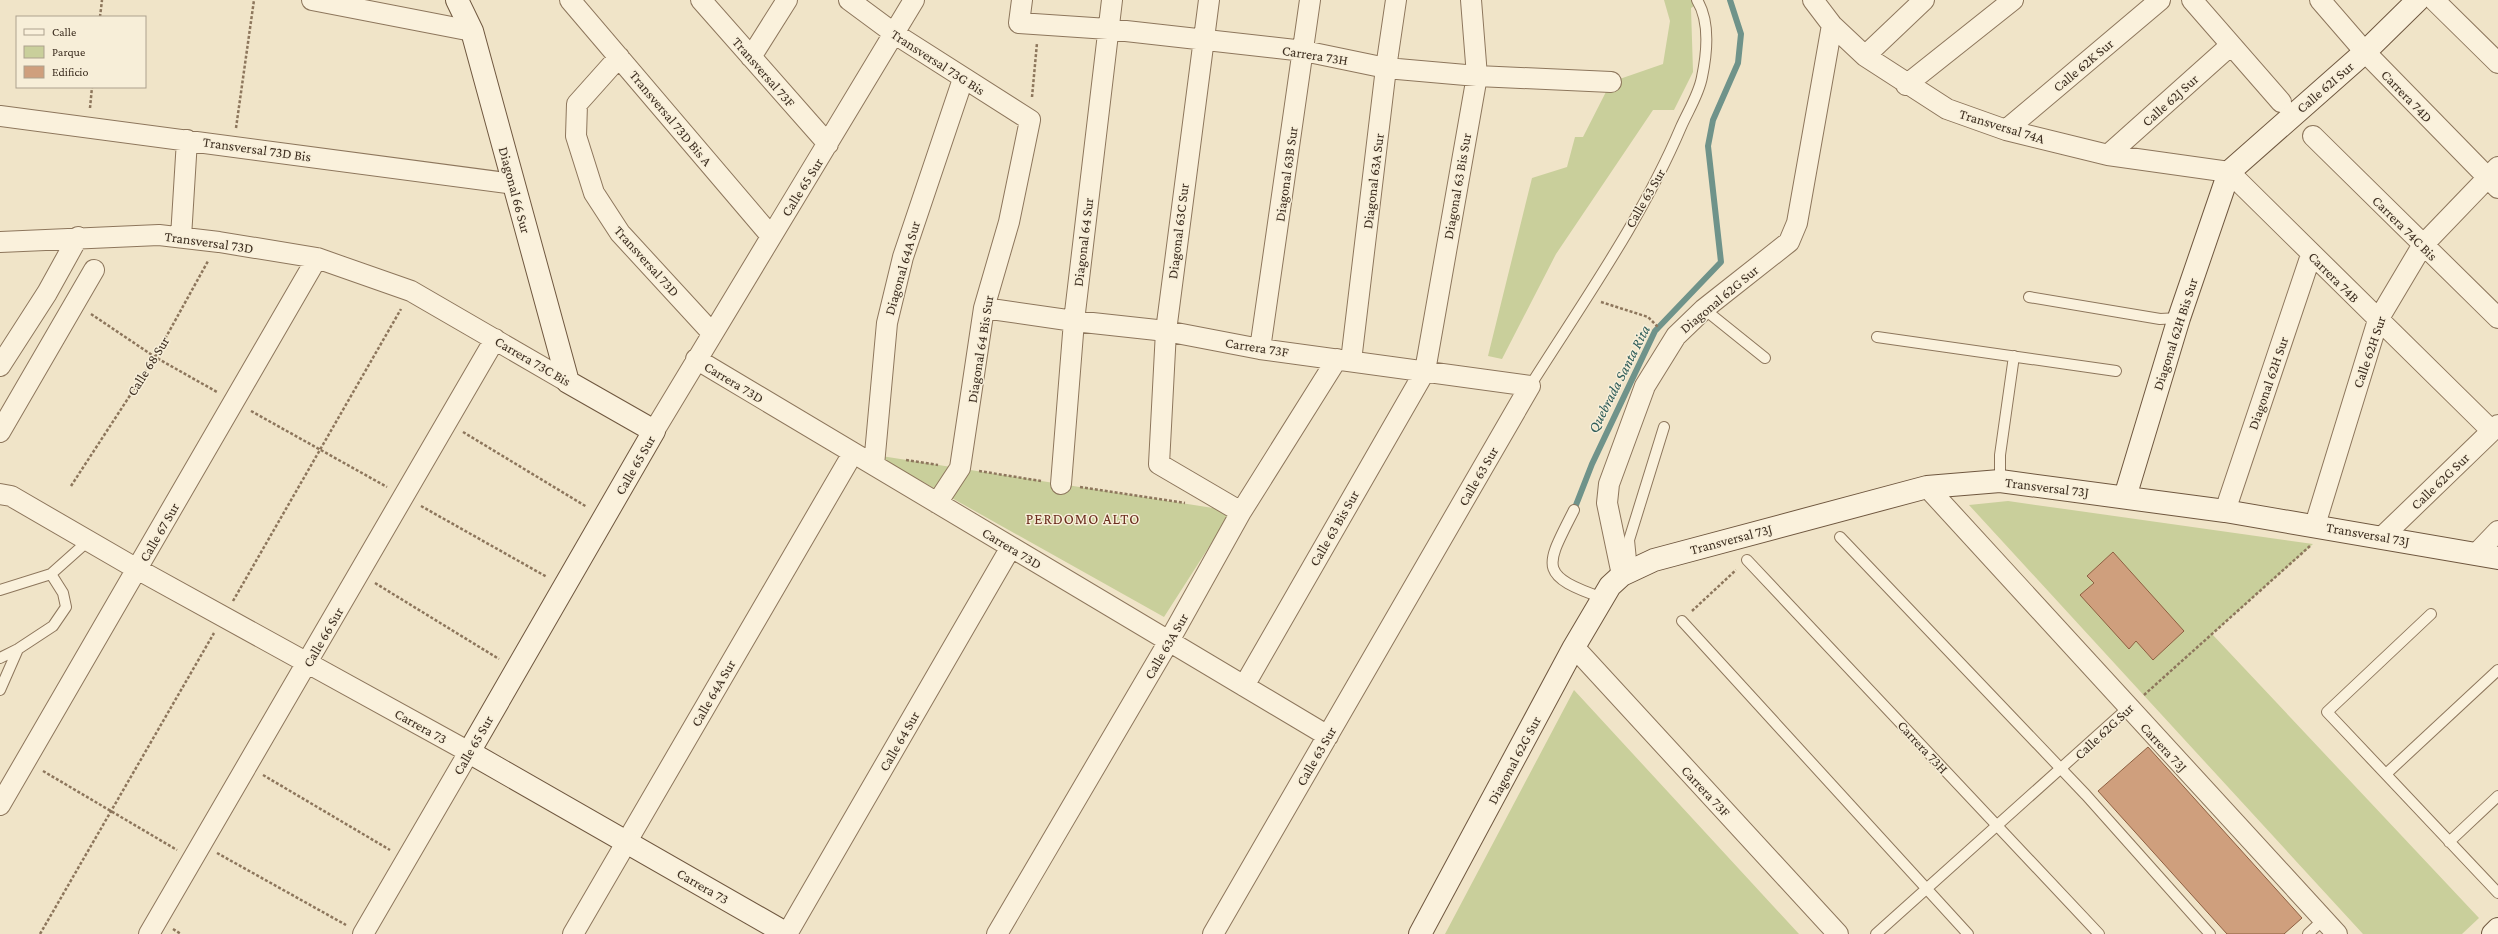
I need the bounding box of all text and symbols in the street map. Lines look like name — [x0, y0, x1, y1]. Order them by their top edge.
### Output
legend — [16, 16, 146, 88]
text: Calle — [52, 25, 76, 39]
street label: Transversal 73G Bis — [888, 26, 988, 98]
street label: Transversal 73F — [729, 34, 799, 110]
street label: Calle 62K Sur — [2050, 35, 2116, 95]
street label: Carrera 73H — [1281, 42, 1349, 68]
text: Parque — [52, 45, 85, 59]
street label: Calle 62I Sur — [2293, 58, 2357, 116]
text: Edificio — [52, 65, 89, 79]
street label: Carrera 74D — [2378, 66, 2436, 126]
street label: Transversal 73D Bis A — [626, 67, 716, 169]
street label: Calle 62J Sur — [2139, 71, 2201, 129]
street label: Transversal 74A — [1957, 105, 2047, 147]
street label: Diagonal 63B Sur — [1271, 125, 1301, 223]
street label: Diagonal 63A Sur — [1359, 132, 1387, 230]
street label: Diagonal 63 Bis Sur — [1440, 132, 1474, 240]
street label: Transversal 73D Bis — [202, 133, 312, 165]
street label: Diagonal 66 Sur — [496, 145, 534, 235]
street label: Calle 65 Sur — [778, 155, 826, 219]
street label: Calle 63 Sur — [1622, 166, 1668, 230]
street label: Diagonal 63C Sur — [1164, 182, 1192, 280]
street label: Carrera 74C Bis — [2369, 192, 2441, 264]
street label: Diagonal 64 Sur — [1070, 197, 1096, 287]
street label: Diagonal 64A Sur — [881, 219, 923, 317]
street label: Transversal 73D — [611, 222, 683, 300]
street label: Transversal 73D — [163, 228, 255, 256]
street label: Carrera 74B — [2305, 248, 2363, 306]
street label: Diagonal 62G Sur — [1677, 262, 1761, 336]
street label: Diagonal 62H Bis Sur — [2149, 276, 2201, 392]
street label: Diagonal 64 Bis Sur — [964, 294, 996, 404]
street label: Calle 62H Sur — [2349, 314, 2389, 390]
water label: Quebrada Santa Rita — [1585, 323, 1653, 435]
street label: Calle 68 Sur — [123, 333, 173, 399]
street label: Carrera 73C Bis — [492, 333, 574, 389]
street label: Carrera 73F — [1224, 334, 1290, 360]
street label: Diagonal 62H Sur — [2245, 334, 2291, 432]
street label: Carrera 73D — [701, 358, 767, 406]
street label: Calle 65 Sur — [612, 432, 658, 498]
street label: Calle 63 Sur — [1455, 444, 1501, 508]
street label: Calle 62G Sur — [2408, 449, 2472, 513]
street label: Transversal 73J — [2004, 474, 2090, 500]
street label: Calle 63 Bis Sur — [1306, 487, 1362, 569]
street label: Calle 67 Sur — [136, 500, 182, 564]
district label: PERDOMO ALTO — [1026, 511, 1140, 527]
street label: Transversal 73J — [2325, 519, 2411, 549]
street label: Transversal 73J — [1688, 520, 1774, 558]
street label: Carrera 73D — [979, 524, 1045, 572]
street label: Calle 66 Sur — [299, 604, 347, 670]
street label: Calle 63A Sur — [1141, 610, 1191, 682]
street label: Calle 64A Sur — [687, 657, 739, 729]
street label: Calle 62G Sur — [2071, 700, 2137, 762]
street label: Carrera 73 — [392, 705, 450, 747]
street label: Calle 64 Sur — [875, 708, 923, 774]
street label: Calle 65 Sur — [450, 712, 496, 778]
street label: Diagonal 62G Sur — [1484, 713, 1544, 807]
street label: Carrera 73H — [1894, 717, 1952, 777]
street label: Carrera 73J — [2137, 719, 2191, 775]
street label: Calle 63 Sur — [1293, 724, 1339, 788]
street label: Carrera 73F — [1678, 762, 1734, 820]
street label: Carrera 73 — [674, 865, 732, 907]

